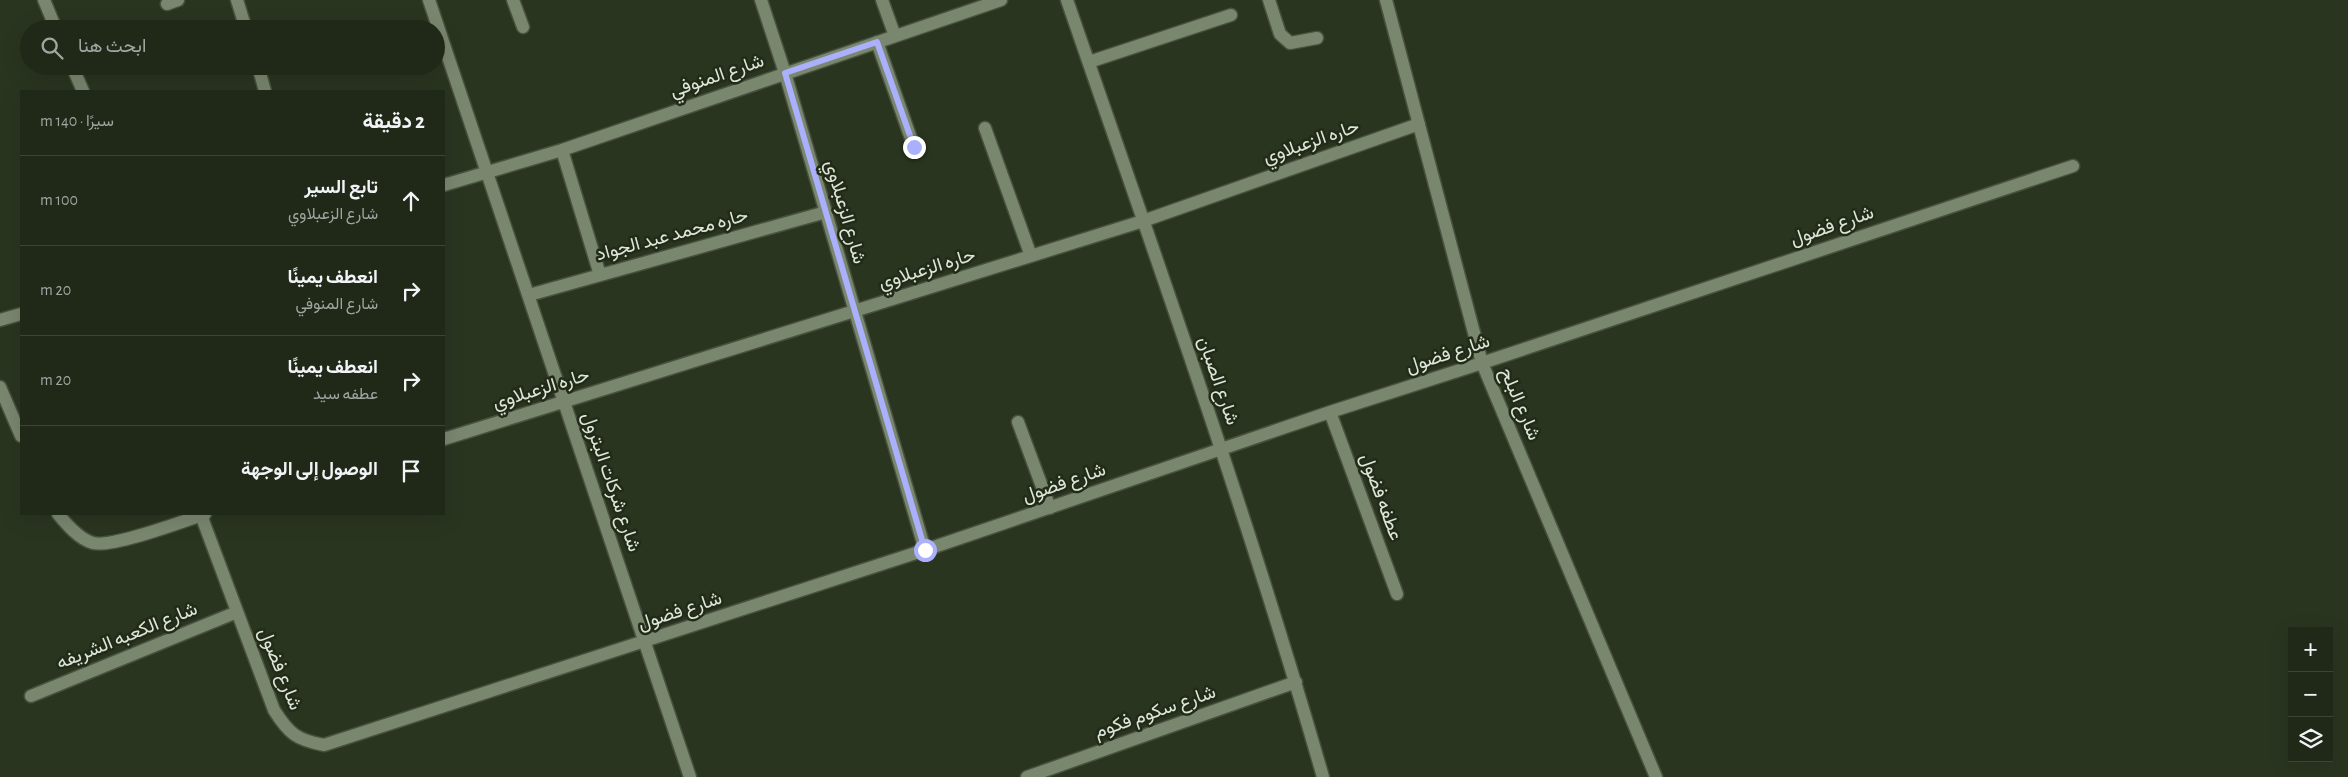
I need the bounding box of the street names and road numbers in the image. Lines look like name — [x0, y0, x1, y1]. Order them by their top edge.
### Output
street label: شارع المنوفي — [668, 51, 768, 106]
street label: حاره الزعبلاوي — [1261, 117, 1363, 172]
street label: شارع الزعبلاوي — [816, 158, 869, 267]
street label: شارع فضول — [1788, 203, 1877, 251]
street label: حاره محمد عبد الجواد — [594, 206, 750, 265]
street label: حاره الزعبلاوي — [876, 245, 979, 298]
street label: شارع فضول — [1404, 332, 1493, 378]
street label: شارع الصبان — [1192, 334, 1242, 428]
street label: حاره الزعبلاوي — [490, 365, 593, 418]
street label: شارع البلح — [1493, 365, 1544, 444]
street label: شارع شركات البترول — [576, 410, 644, 555]
street label: عطفه فضول — [1356, 451, 1405, 543]
street label: شارع فضول — [1020, 460, 1109, 508]
street label: شارع فضول — [636, 589, 725, 635]
street label: شارع الكعبه الشريفه — [54, 599, 201, 675]
street label: شارع فضول — [253, 625, 305, 714]
street label: شارع سكوم فكوم — [1092, 682, 1219, 744]

